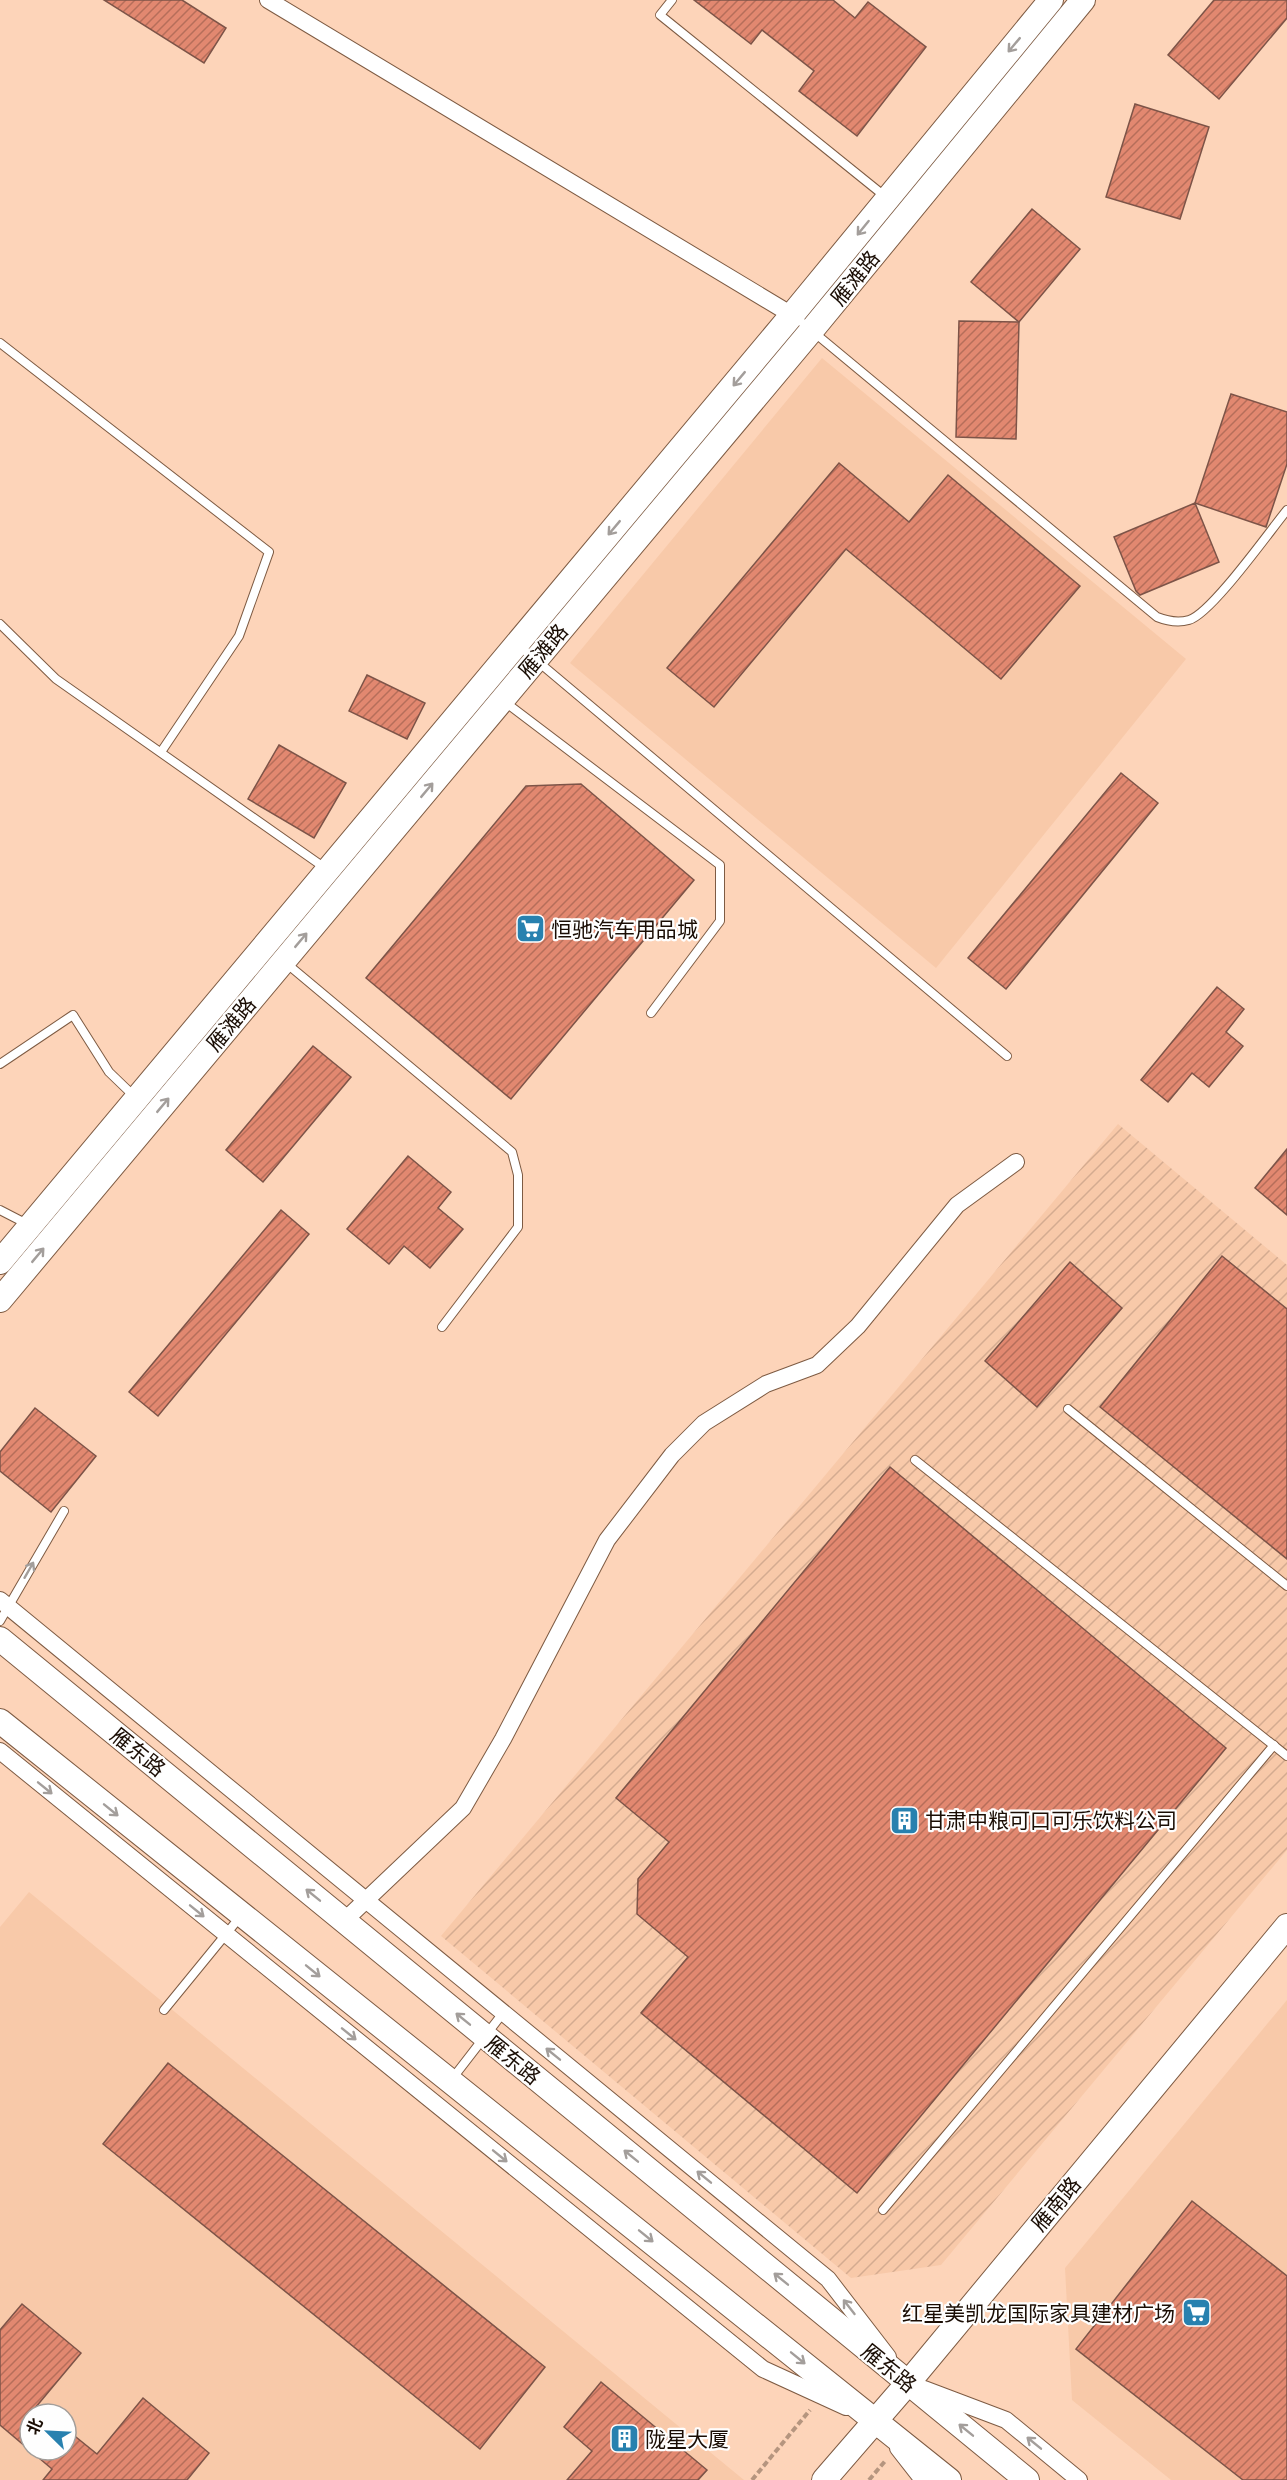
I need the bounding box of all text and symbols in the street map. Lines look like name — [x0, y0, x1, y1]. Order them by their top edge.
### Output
one-way arrow — [1007, 37, 1020, 53]
one-way arrow — [856, 220, 869, 236]
street label: 雁滩路 — [825, 246, 885, 310]
one-way arrow — [733, 370, 746, 386]
one-way arrow — [607, 520, 621, 535]
street label: 雁滩路 — [513, 619, 573, 683]
one-way arrow — [420, 782, 433, 798]
supermarket icon: 恒驰汽车用品城 — [514, 913, 546, 945]
place label: 恒驰汽车用品城 — [551, 917, 698, 942]
one-way arrow — [295, 932, 308, 948]
street label: 雁滩路 — [201, 992, 261, 1056]
one-way arrow — [156, 1097, 169, 1113]
one-way arrow — [31, 1247, 44, 1263]
one-way arrow — [24, 1562, 36, 1579]
street label: 雁东路 — [106, 1722, 170, 1782]
one-way arrow — [37, 1782, 53, 1795]
one-way arrow — [103, 1803, 119, 1816]
building icon: 甘肃中粮可口可乐饮料公司 — [888, 1804, 920, 1836]
place label: 甘肃中粮可口可乐饮料公司 — [925, 1808, 1177, 1833]
one-way arrow — [306, 1888, 321, 1902]
one-way arrow — [189, 1904, 204, 1918]
one-way arrow — [305, 1964, 321, 1977]
one-way arrow — [456, 2012, 472, 2025]
one-way arrow — [340, 2027, 356, 2040]
street label: 雁东路 — [481, 2030, 545, 2090]
one-way arrow — [545, 2047, 561, 2060]
one-way arrow — [623, 2149, 639, 2162]
one-way arrow — [492, 2150, 508, 2163]
one-way arrow — [696, 2171, 712, 2184]
street label: 雁南路 — [1026, 2172, 1086, 2236]
one-way arrow — [638, 2230, 654, 2243]
one-way arrow — [773, 2273, 789, 2286]
supermarket icon: 红星美凯龙国际家具建材广场 — [1180, 2297, 1212, 2329]
one-way arrow — [843, 2299, 856, 2315]
place label: 红星美凯龙国际家具建材广场 — [902, 2301, 1175, 2326]
street label: 雁东路 — [857, 2338, 921, 2398]
one-way arrow — [790, 2352, 806, 2365]
north arrow — [18, 2402, 78, 2462]
text: 北 — [23, 2415, 47, 2437]
building icon: 陇星大厦 — [608, 2423, 640, 2455]
one-way arrow — [958, 2423, 974, 2436]
place label: 陇星大厦 — [645, 2427, 729, 2452]
one-way arrow — [1026, 2437, 1042, 2450]

